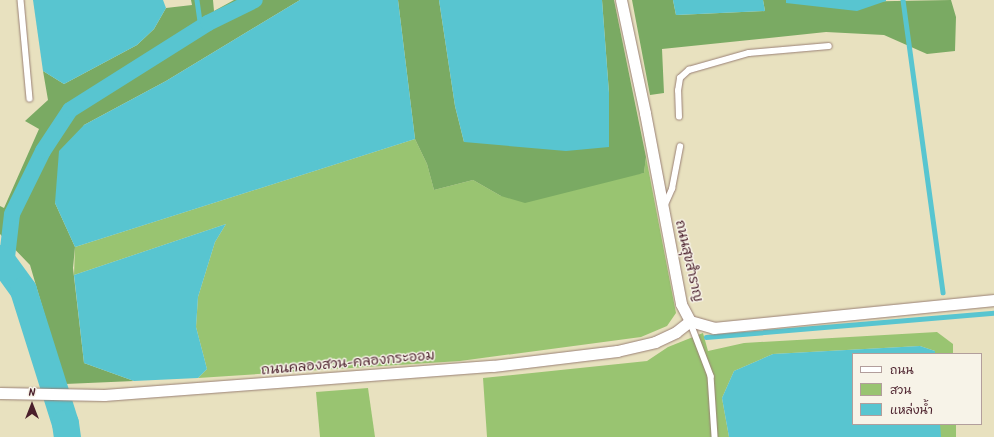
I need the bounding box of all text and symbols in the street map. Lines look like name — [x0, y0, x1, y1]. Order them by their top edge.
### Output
street label: ถนนสุขสำราญ — [671, 218, 707, 304]
street label: ถนนคลองสวน-คลองกระออม — [260, 347, 436, 379]
legend — [852, 353, 982, 425]
text: ถนน — [890, 361, 914, 380]
text: สวน — [890, 381, 911, 400]
text: N — [29, 384, 35, 402]
north arrow — [12, 385, 52, 425]
text: แหล่งน้ำ — [890, 401, 933, 420]

